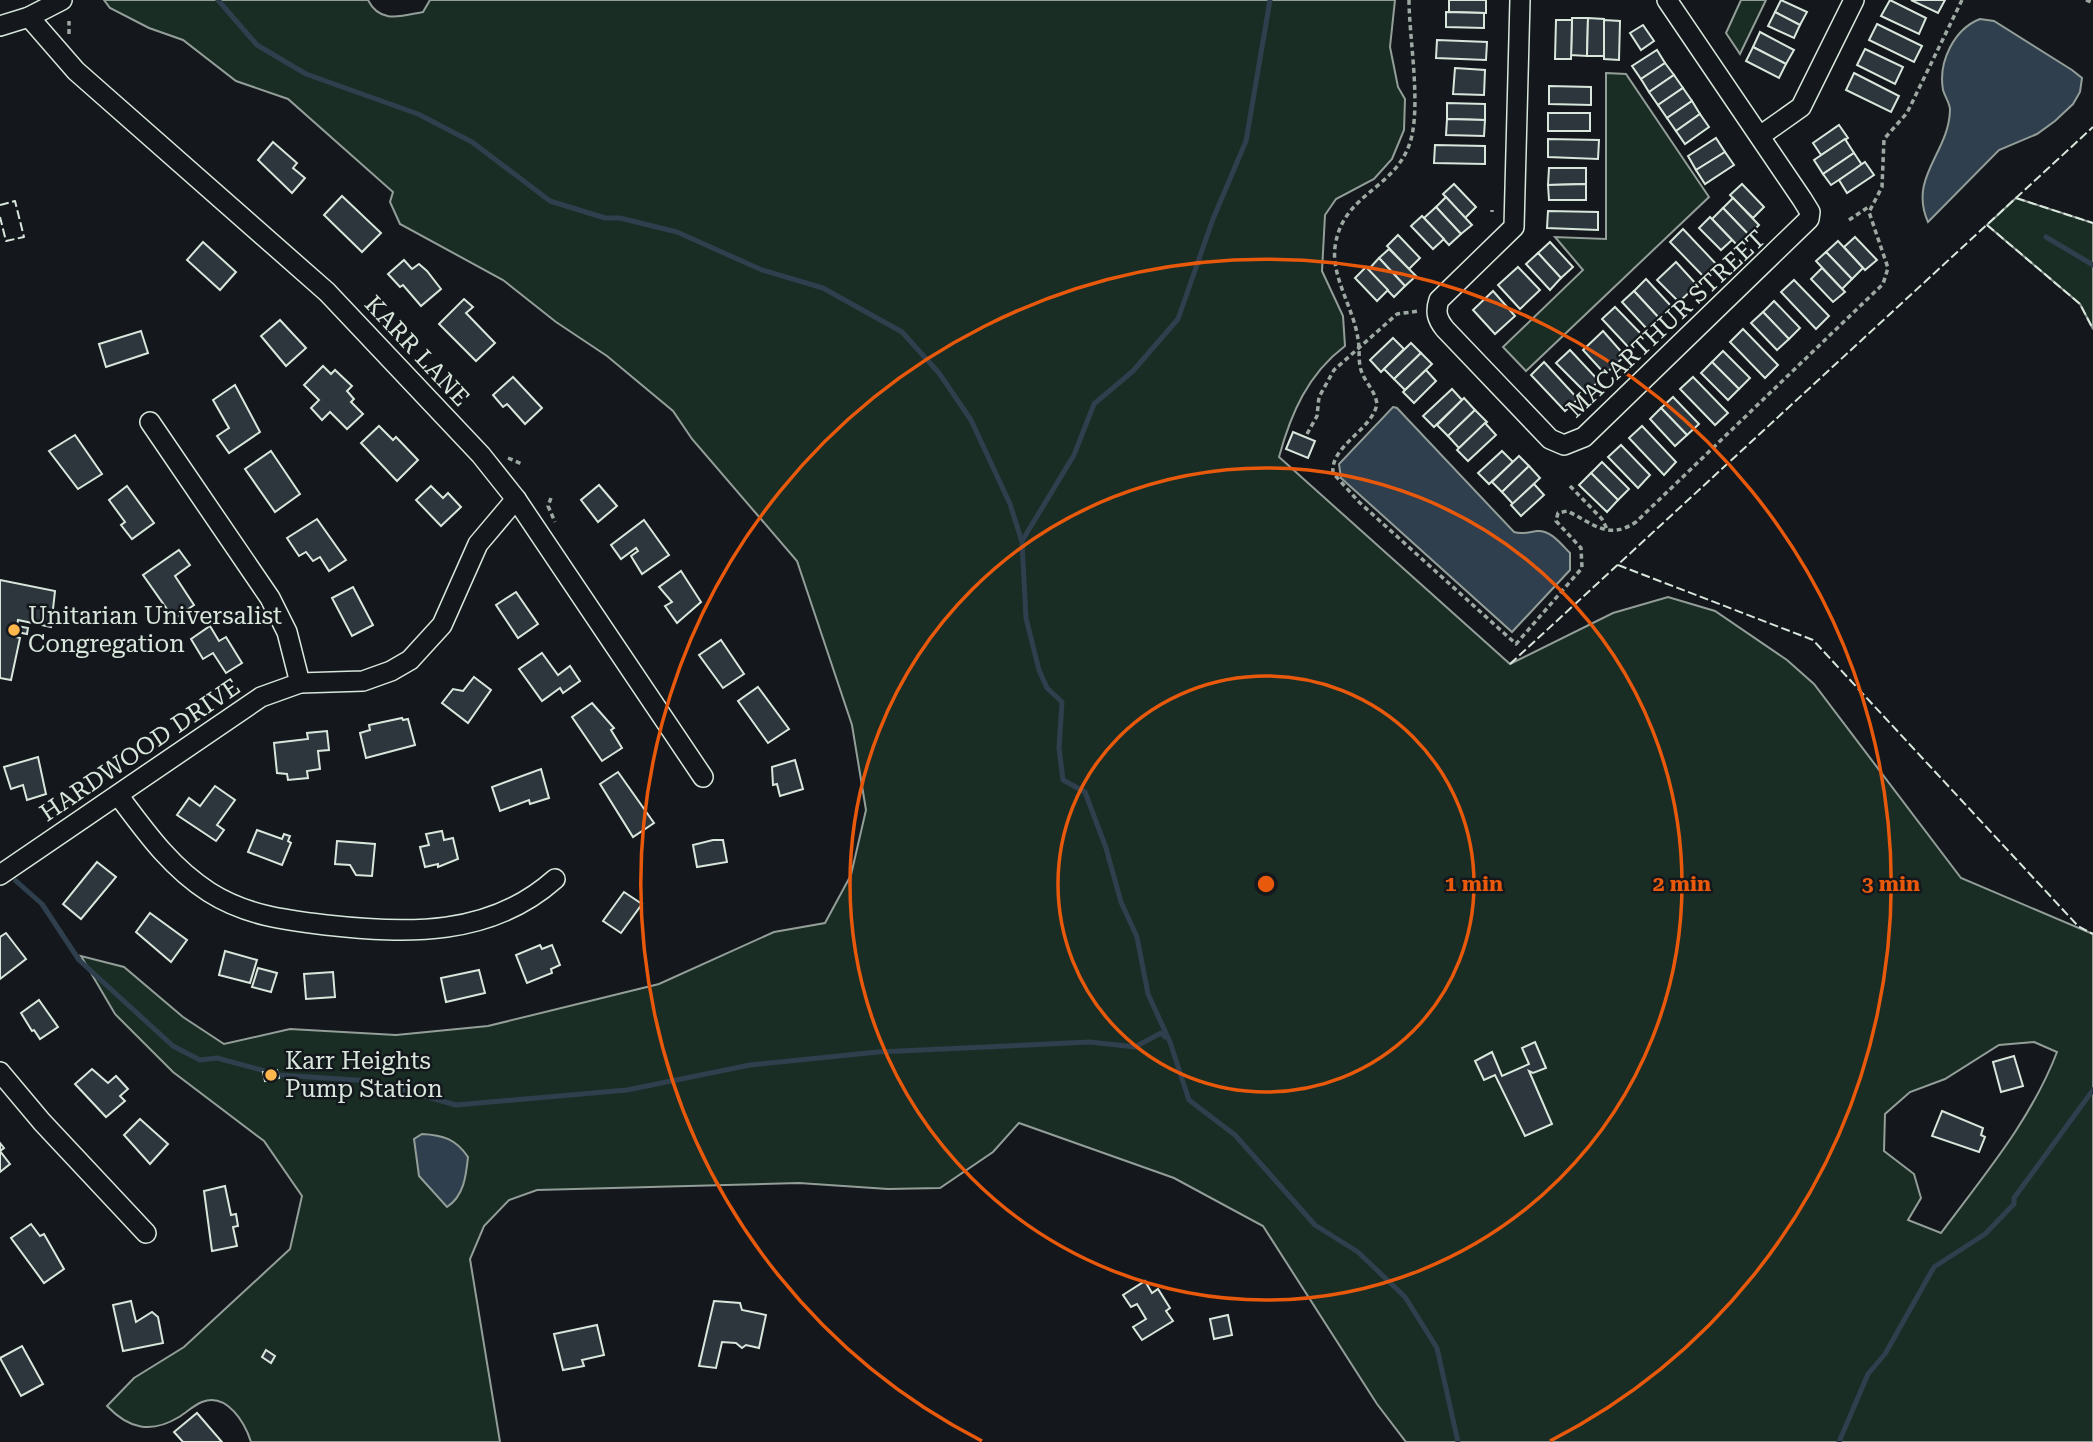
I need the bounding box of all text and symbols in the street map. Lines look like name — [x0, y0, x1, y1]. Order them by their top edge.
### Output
street label: MACARTHUR STREET — [1561, 225, 1771, 423]
street label: KARR LANE — [359, 290, 475, 412]
place label: Unitarian Universalist Congregation — [28, 602, 282, 658]
marker: Unitarian Universalist Congregation — [6, 622, 22, 638]
street label: HARDWOOD DRIVE — [35, 673, 245, 827]
centre of rings — [1254, 872, 1278, 896]
text: 1 min — [1445, 872, 1503, 896]
text: 2 min — [1653, 872, 1711, 896]
text: 3 min — [1862, 872, 1920, 896]
place label: Karr Heights Pump Station — [285, 1047, 443, 1103]
marker: Karr Heights Pump Station — [263, 1067, 279, 1083]

